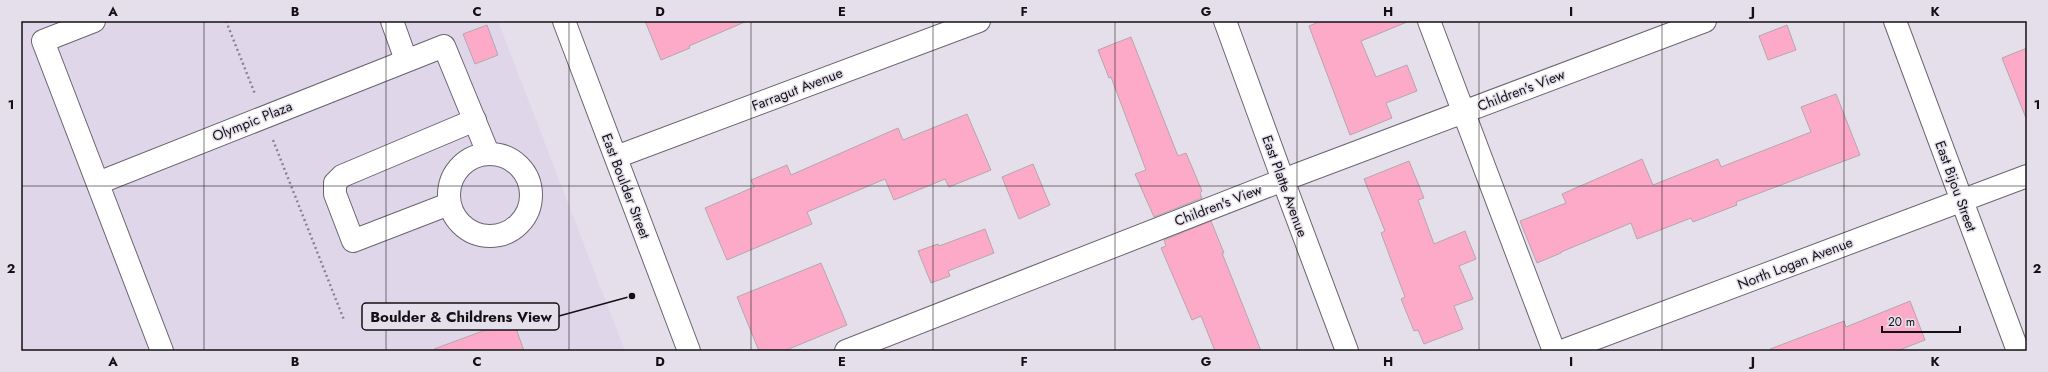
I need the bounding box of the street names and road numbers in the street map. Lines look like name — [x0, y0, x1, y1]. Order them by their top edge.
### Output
street label: Farragut Avenue — [749, 62, 845, 116]
street label: Children's View — [1474, 64, 1568, 116]
street label: Olympic Plaza — [209, 96, 295, 146]
street label: East Boulder Street — [597, 130, 655, 242]
street label: East Platte Avenue — [1257, 132, 1313, 240]
street label: East Bijou Street — [1930, 138, 1982, 235]
street label: Children's View — [1171, 179, 1265, 231]
street label: North Logan Avenue — [1734, 232, 1856, 294]

